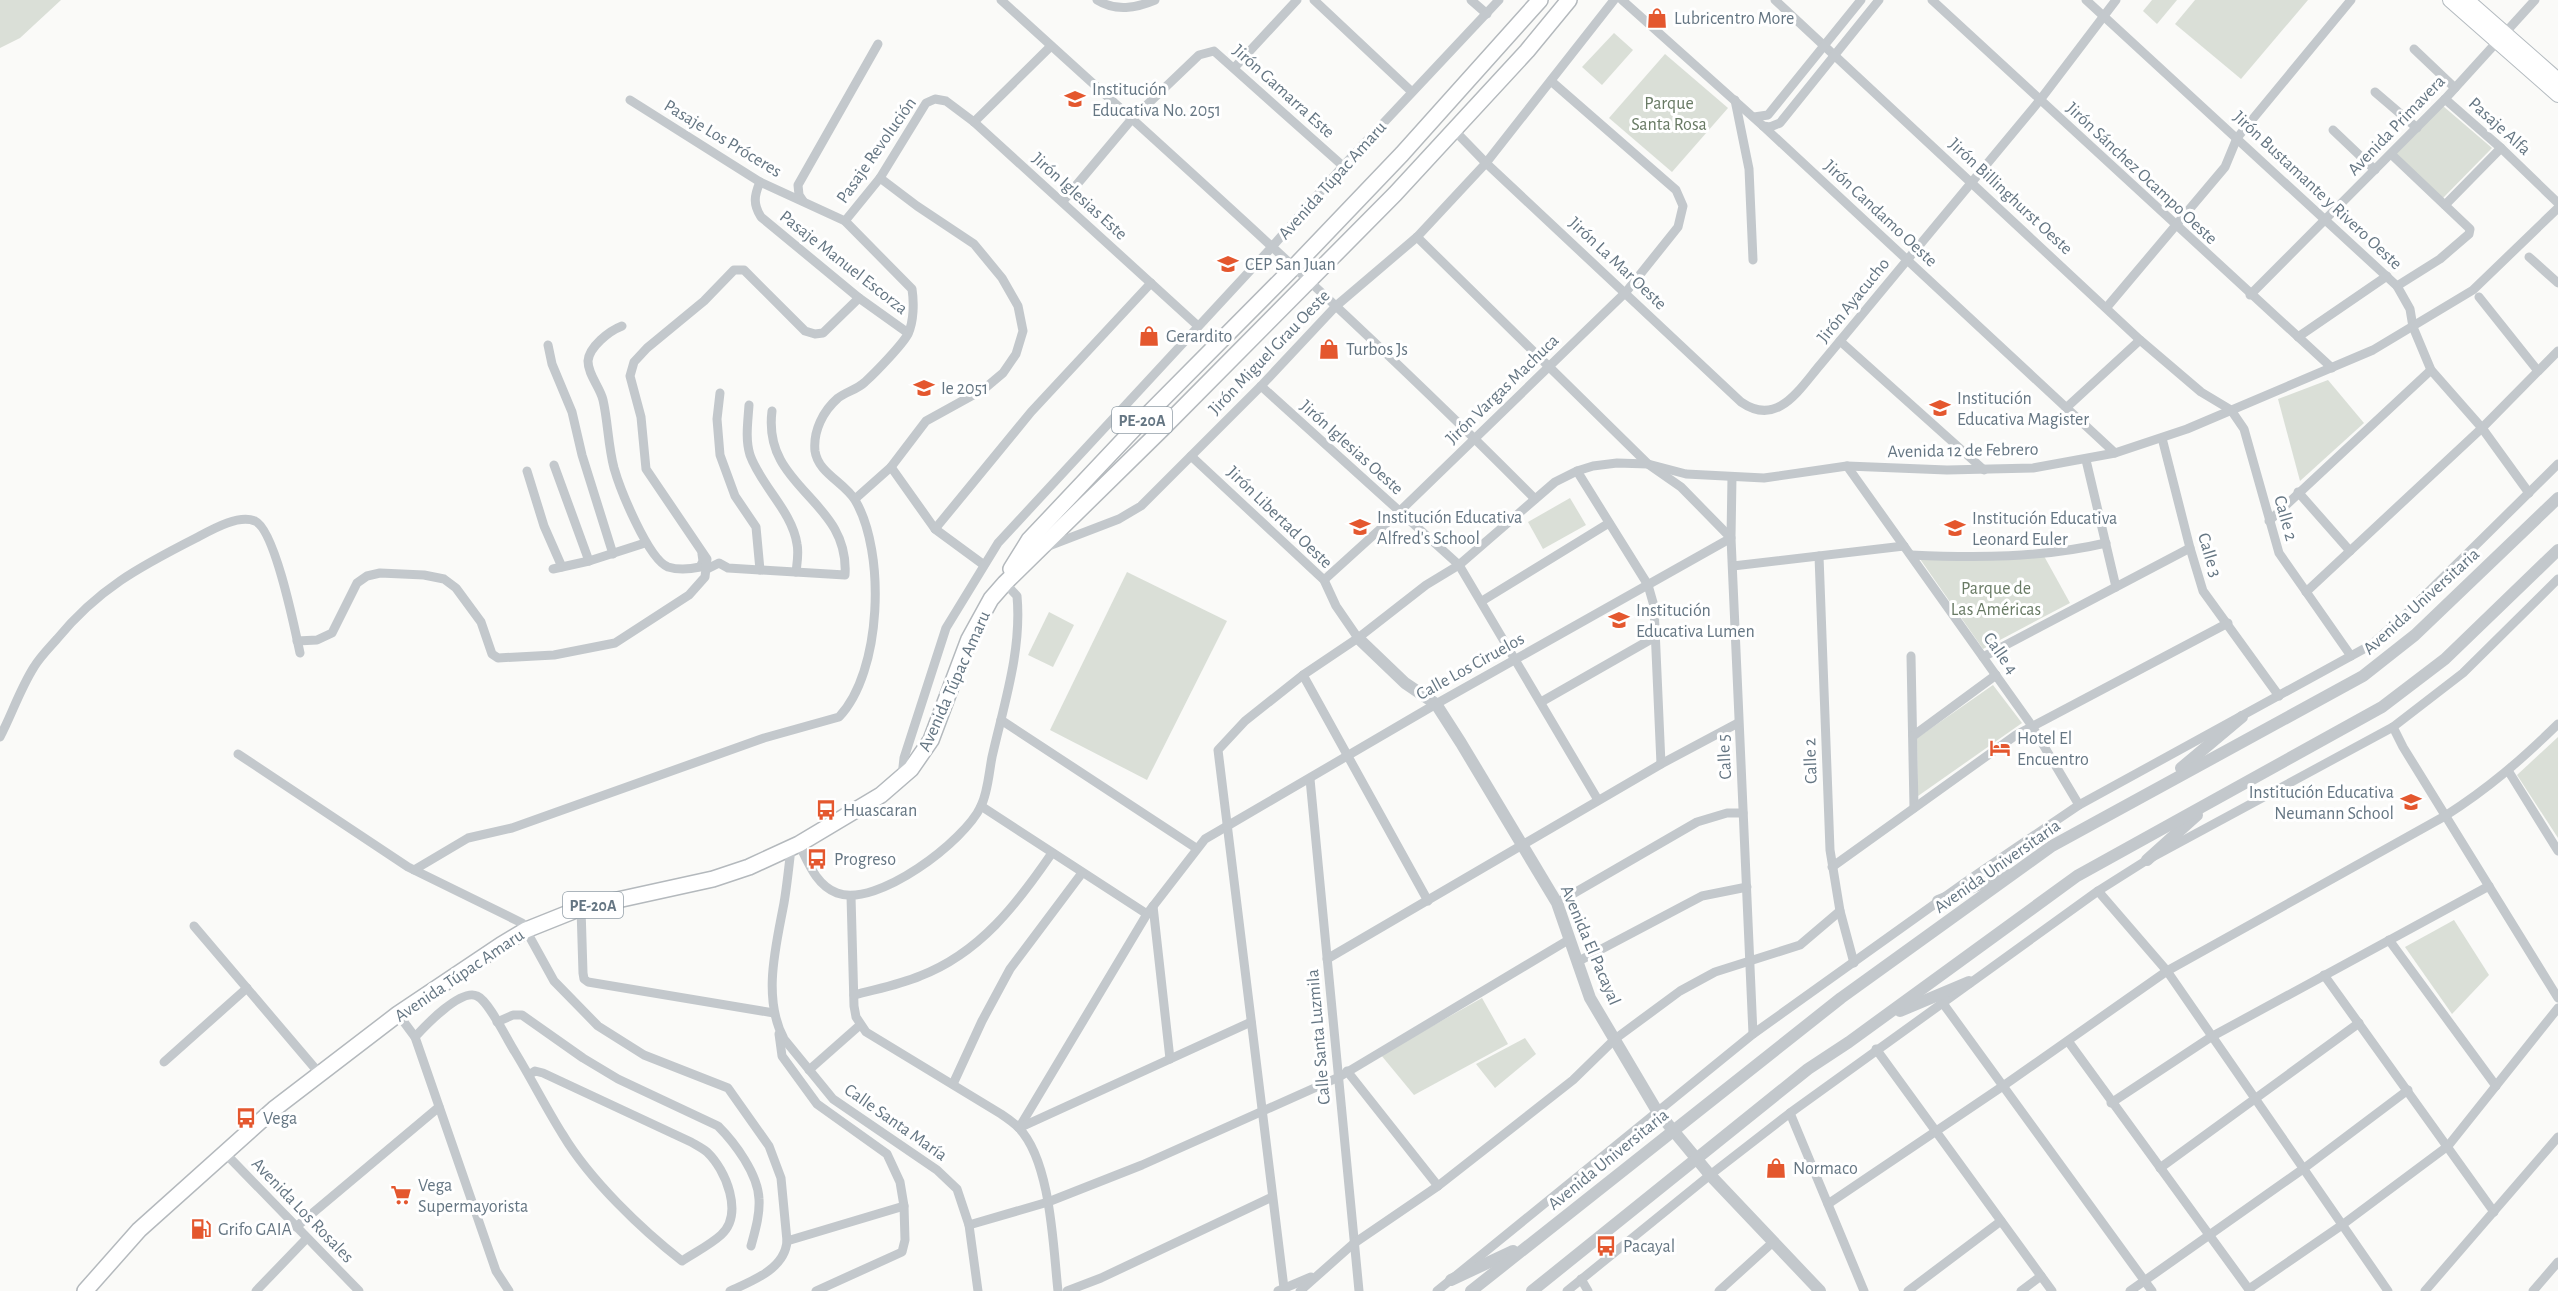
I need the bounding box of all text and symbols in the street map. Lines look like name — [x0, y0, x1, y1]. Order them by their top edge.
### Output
shop icon: Lubricentro More — [1645, 6, 1669, 30]
place label: Lubricentro More — [1674, 10, 1794, 28]
street label: Jirón Gamarra Este — [1229, 42, 1338, 142]
street label: Avenida Primavera — [2345, 72, 2449, 179]
place label: Institución Educativa No. 2051 — [1092, 81, 1221, 120]
school or university icon: Institución Educativa No. 2051 — [1063, 87, 1087, 111]
street label: Pasaje Revolución — [834, 94, 920, 207]
street label: Pasaje Alfa — [2465, 94, 2534, 159]
park label: Parque Santa Rosa — [1631, 95, 1707, 134]
street label: Pasaje Los Próceres — [661, 97, 784, 181]
street label: Jirón Sánchez Ocampo Oeste — [2062, 99, 2220, 248]
street label: Jirón Bustamante y Rivero Oeste — [2230, 108, 2405, 273]
street label: Avenida Túpac Amaru — [1275, 118, 1390, 243]
street label: Jirón Billinghurst Oeste — [1945, 135, 2076, 258]
street label: Jirón Iglesias Este — [1028, 150, 1130, 244]
street label: Jirón Candamo Oeste — [1820, 157, 1940, 271]
street label: Pasaje Manuel Escorza — [776, 207, 911, 318]
street label: Jirón La Mar Oeste — [1565, 214, 1670, 313]
school or university icon: CEP San Juan — [1216, 252, 1240, 276]
street label: Jirón Ayacucho — [1814, 255, 1893, 347]
place label: CEP San Juan — [1245, 256, 1336, 274]
street label: Jirón Miguel Grau Oeste — [1206, 287, 1334, 419]
shop icon: Gerardito — [1137, 324, 1161, 348]
place label: Gerardito — [1166, 328, 1232, 346]
street label: Jirón Vargas Machuca — [1443, 331, 1563, 448]
shop icon: Turbos Js — [1317, 337, 1341, 361]
place label: Turbos Js — [1346, 341, 1408, 359]
school or university icon: Ie 2051 — [912, 376, 936, 400]
place label: Ie 2051 — [941, 380, 988, 398]
place label: Institución Educativa Magister — [1957, 390, 2089, 429]
school or university icon: Institución Educativa Magister — [1928, 396, 1952, 420]
street label: Jirón Iglesias Oeste — [1296, 397, 1406, 498]
road number: PE-20A — [1112, 407, 1172, 433]
street label: Avenida 12 de Febrero — [1887, 441, 2039, 461]
street label: Jirón Libertad Oeste — [1223, 463, 1335, 572]
street label: Calle 2 — [2270, 494, 2300, 543]
place label: Institución Educativa Alfred's School — [1377, 509, 1522, 548]
place label: Institución Educativa Leonard Euler — [1972, 510, 2117, 549]
school or university icon: Institución Educativa Alfred's School — [1348, 515, 1372, 539]
school or university icon: Institución Educativa Leonard Euler — [1943, 516, 1967, 540]
street label: Calle 3 — [2194, 531, 2224, 580]
street label: Avenida Universitaria — [2360, 545, 2483, 658]
park label: Parque de Las Américas — [1951, 580, 2041, 619]
place label: Institución Educativa Lumen — [1636, 602, 1755, 641]
street label: Avenida Túpac Amaru — [916, 608, 994, 754]
school or university icon: Institución Educativa Lumen — [1607, 608, 1631, 632]
street label: Calle 4 — [1979, 629, 2021, 678]
street label: Calle Los Ciruelos — [1413, 630, 1528, 704]
place label: Hotel El Encuentro — [2017, 730, 2089, 769]
street label: Calle 5 — [1715, 734, 1735, 780]
hotel icon: Hotel El Encuentro — [1988, 736, 2012, 760]
street label: Calle 2 — [1801, 738, 1821, 784]
place label: Institución Educativa Neumann School — [2249, 784, 2394, 823]
school or university icon: Institución Educativa Neumann School — [2399, 790, 2423, 814]
bus stop icon: Huascaran — [814, 798, 838, 822]
place label: Huascaran — [843, 802, 917, 820]
street label: Avenida Universitaria — [1931, 817, 2064, 917]
bus stop icon: Progreso — [805, 847, 829, 871]
place label: Progreso — [834, 851, 896, 869]
street label: Avenida El Pacayal — [1557, 883, 1623, 1008]
road number: PE-20A — [563, 892, 623, 918]
street label: Avenida Túpac Amaru — [392, 926, 528, 1026]
street label: Calle Santa Luzmila — [1304, 968, 1334, 1105]
street label: Calle Santa María — [841, 1081, 950, 1165]
bus stop icon: Vega — [234, 1106, 258, 1130]
street label: Avenida Universitaria — [1545, 1106, 1672, 1214]
place label: Vega — [263, 1110, 297, 1128]
street label: Avenida Los Rosales — [248, 1155, 357, 1267]
shop icon: Normaco — [1764, 1156, 1788, 1180]
place label: Normaco — [1793, 1160, 1858, 1178]
place label: Vega Supermayorista — [418, 1177, 528, 1216]
supermarket icon: Vega Supermayorista — [389, 1183, 413, 1207]
fuel station icon: Grifo GAIA — [189, 1217, 213, 1241]
place label: Grifo GAIA — [218, 1221, 293, 1239]
bus stop icon: Pacayal — [1594, 1234, 1618, 1258]
place label: Pacayal — [1623, 1238, 1675, 1256]

